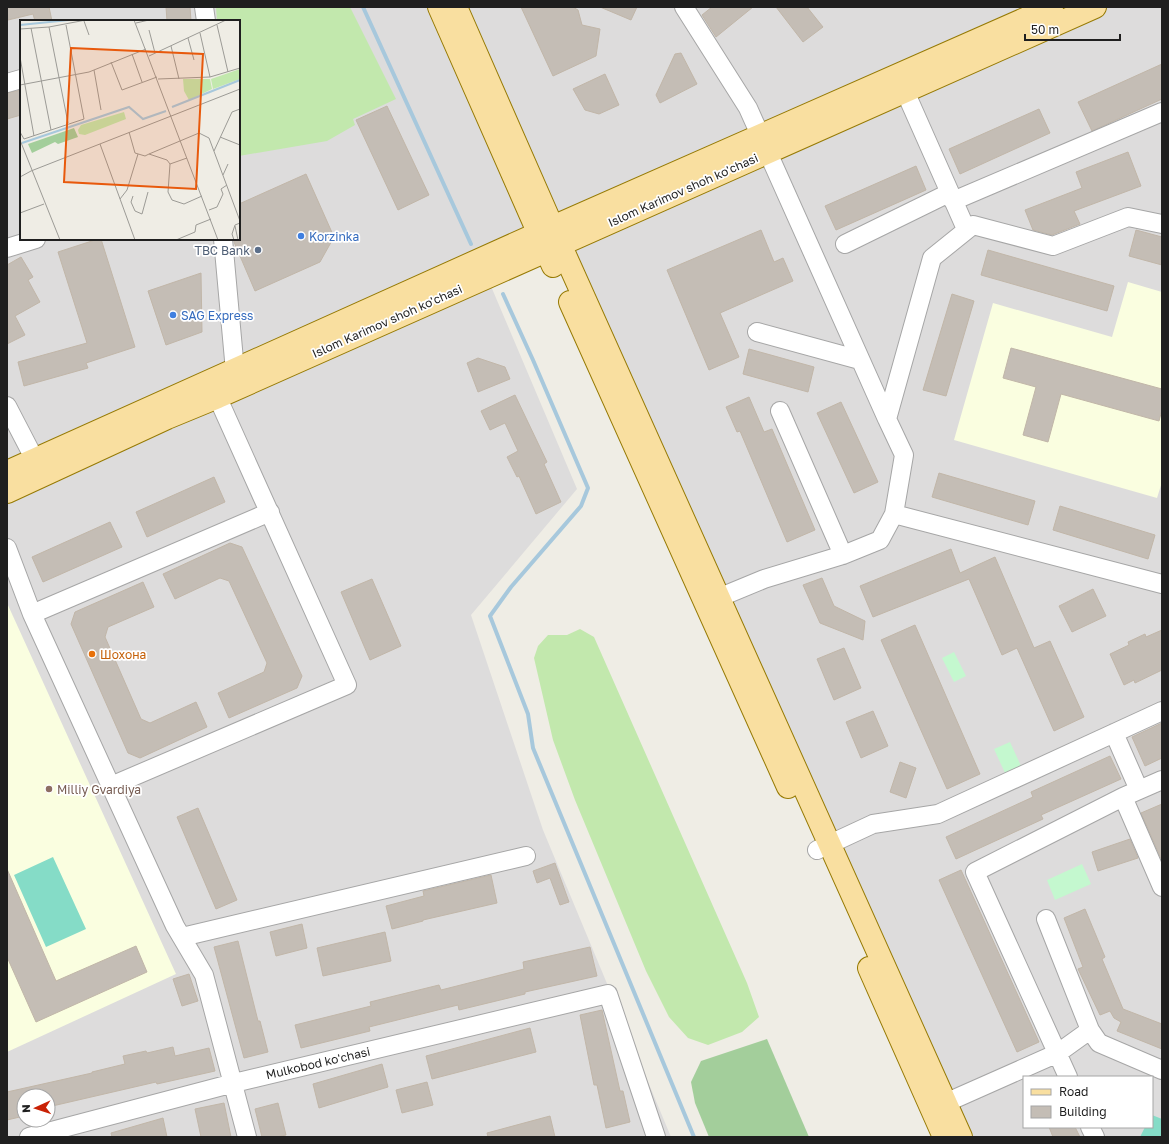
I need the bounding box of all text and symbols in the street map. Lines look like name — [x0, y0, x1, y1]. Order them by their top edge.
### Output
scale bar — [1025, 16, 1120, 42]
inset map — [20, 20, 240, 240]
text: 50 m — [1031, 22, 1059, 37]
street label: Islom Karimov shoh ko'chasi — [606, 150, 760, 230]
place label: Korzinka — [309, 229, 359, 244]
marker: Korzinka — [296, 231, 306, 241]
place label: TBC Bank — [194, 243, 250, 258]
marker: TBC Bank — [253, 245, 263, 255]
street label: Islom Karimov shoh ko'chasi — [310, 281, 464, 361]
place label: SAG Express — [181, 308, 253, 323]
marker: SAG Express — [168, 310, 178, 320]
place label: Шохона — [100, 647, 146, 662]
marker: Шохона — [87, 649, 97, 659]
place label: Milliy Gvardiya — [57, 782, 141, 797]
marker: Milliy Gvardiya — [44, 784, 54, 794]
street label: Mulkobod ko'chasi — [264, 1044, 372, 1082]
legend — [1023, 1076, 1153, 1128]
text: Road — [1059, 1084, 1088, 1099]
north arrow — [16, 1088, 56, 1128]
text: N — [19, 1104, 32, 1113]
text: Building — [1059, 1104, 1107, 1119]

